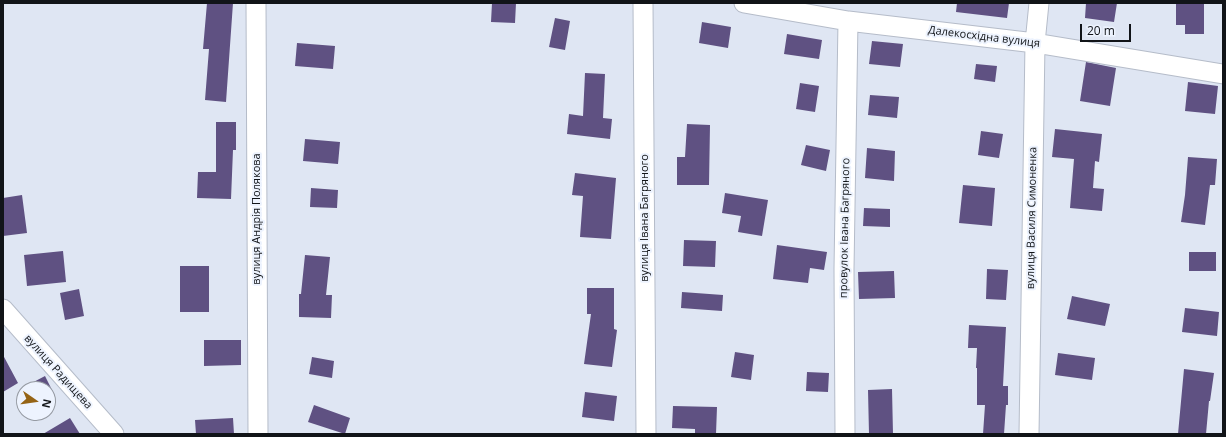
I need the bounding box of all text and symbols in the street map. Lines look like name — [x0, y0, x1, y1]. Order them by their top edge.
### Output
scale bar — [1082, 16, 1133, 42]
text: 20 m — [1087, 22, 1115, 39]
street label: Далекосхідна вулиця — [927, 24, 1041, 50]
street label: вулиця Василя Симоненка — [1024, 147, 1040, 289]
street label: вулиця Андрія Полякова — [250, 153, 264, 285]
street label: вулиця Івана Багряного — [638, 154, 652, 282]
street label: провулок Івана Багряного — [837, 158, 853, 298]
street label: вулиця Радищева — [21, 332, 95, 412]
north arrow — [16, 381, 56, 421]
text: N — [39, 398, 56, 410]

